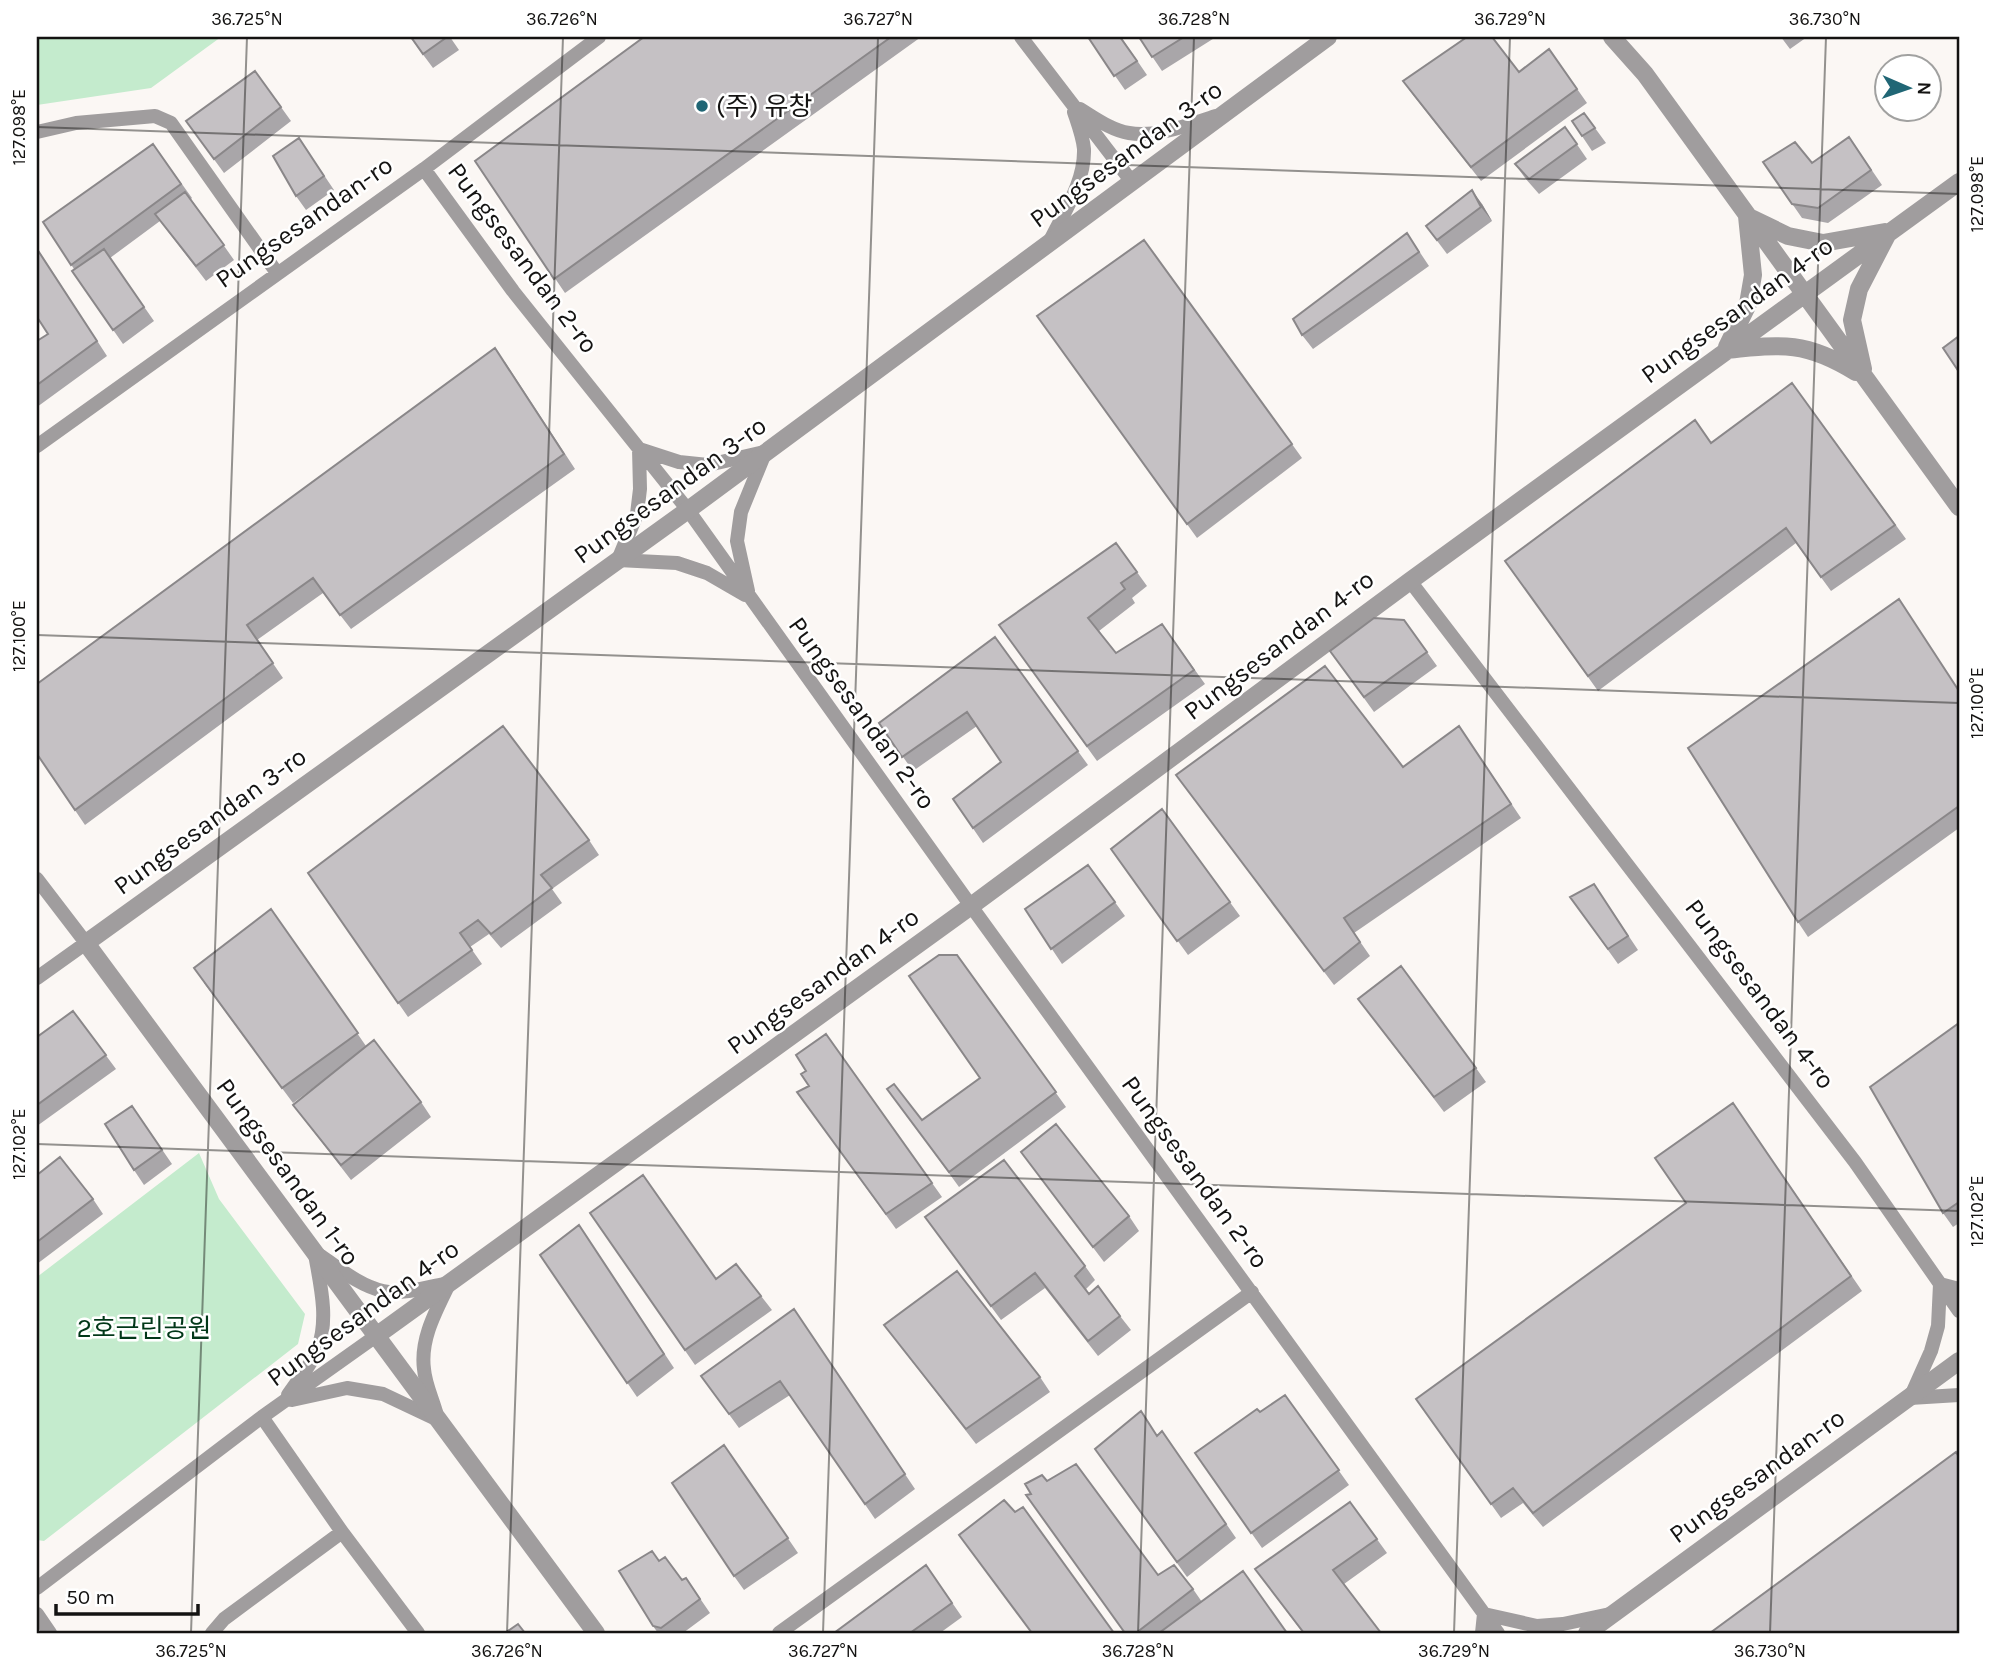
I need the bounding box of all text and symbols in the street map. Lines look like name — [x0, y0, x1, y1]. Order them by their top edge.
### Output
text: 36.725°N — [211, 8, 283, 30]
text: 36.726°N — [526, 8, 598, 30]
text: 36.727°N — [843, 8, 913, 30]
text: 36.728°N — [1158, 8, 1230, 30]
text: 36.729°N — [1474, 8, 1546, 30]
text: 36.730°N — [1789, 8, 1861, 30]
north arrow — [1874, 52, 1944, 122]
street label: Pungsesandan 3-ro — [1024, 74, 1228, 234]
text: N — [1913, 81, 1935, 96]
text: 127.098°E — [8, 89, 30, 165]
place label: (주) 유창 — [716, 91, 812, 122]
marker: (주) 유창 — [694, 98, 710, 114]
street label: Pungsesandan-ro — [209, 149, 399, 295]
text: 127.098°E — [1966, 156, 1988, 232]
street label: Pungsesandan 2-ro — [441, 157, 605, 359]
street label: Pungsesandan 4-ro — [1635, 230, 1839, 390]
street label: Pungsesandan 3-ro — [568, 410, 772, 570]
street label: Pungsesandan 4-ro — [1178, 563, 1380, 727]
text: 127.100°E — [8, 600, 30, 672]
street label: Pungsesandan 2-ro — [782, 611, 942, 815]
text: 127.100°E — [1966, 667, 1988, 739]
street label: Pungsesandan 3-ro — [108, 741, 312, 901]
street label: Pungsesandan 4-ro — [1678, 893, 1842, 1095]
street label: Pungsesandan 4-ro — [721, 901, 925, 1061]
street label: Pungsesandan 2-ro — [1115, 1070, 1275, 1274]
street label: Pungsesandan 1-ro — [210, 1072, 366, 1272]
text: 127.102°E — [8, 1108, 30, 1180]
text: 127.102°E — [1966, 1175, 1988, 1247]
street label: Pungsesandan 4-ro — [261, 1233, 465, 1393]
park label: 2호근린공원 — [77, 1313, 211, 1344]
street label: Pungsesandan-ro — [1663, 1402, 1851, 1550]
scale bar — [56, 1572, 198, 1616]
text: 50 m — [66, 1585, 115, 1609]
text: 36.725°N — [155, 1640, 227, 1662]
text: 36.726°N — [471, 1640, 543, 1662]
text: 36.727°N — [788, 1640, 858, 1662]
text: 36.728°N — [1102, 1640, 1174, 1662]
text: 36.729°N — [1418, 1640, 1490, 1662]
text: 36.730°N — [1734, 1640, 1806, 1662]

